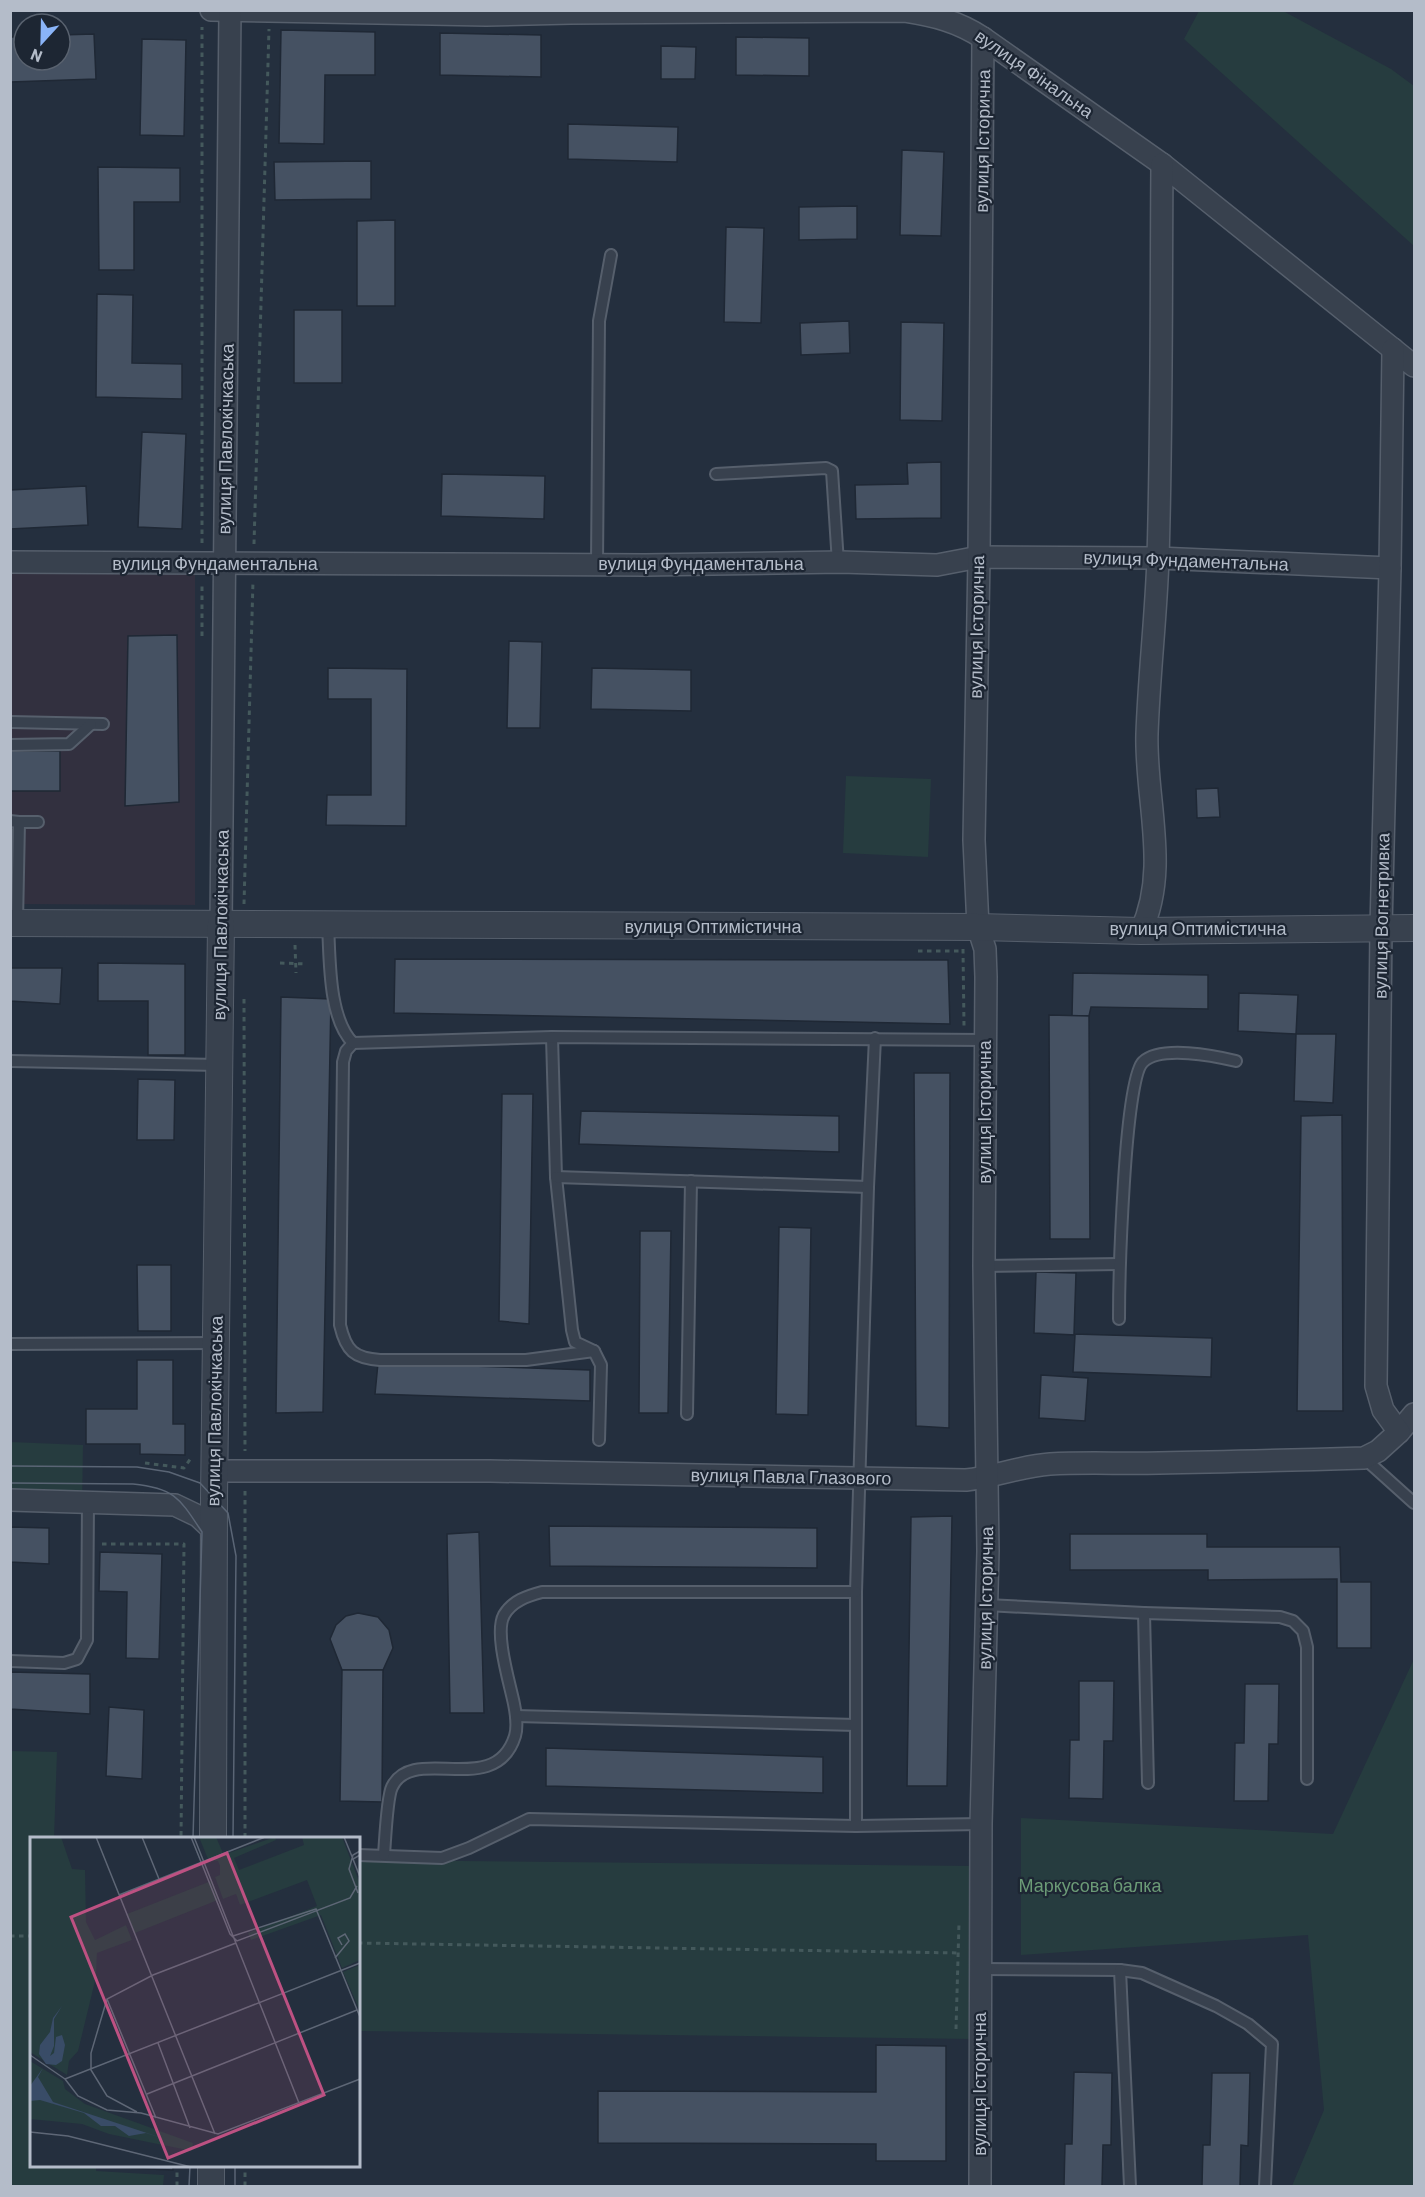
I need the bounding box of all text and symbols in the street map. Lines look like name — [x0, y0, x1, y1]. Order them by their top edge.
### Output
north arrow — [12, 12, 72, 72]
street label: вулиця Фінальна — [971, 24, 1099, 123]
text: N — [28, 46, 45, 67]
street label: вулиця Історична — [970, 68, 994, 213]
street label: вулиця Павлокічкаська — [212, 342, 238, 535]
street label: вулиця Фундаментальна — [1083, 545, 1290, 575]
street label: вулиця Фундаментальна — [112, 552, 319, 574]
street label: вулиця Фундаментальна — [598, 552, 805, 574]
street label: вулиця Історична — [964, 554, 988, 699]
street label: вулиця Павлокічкаська — [207, 828, 233, 1021]
street label: вулиця Вогнетривка — [1369, 832, 1393, 999]
street label: вулиця Оптимістична — [624, 915, 803, 937]
street label: вулиця Оптимістична — [1109, 917, 1288, 939]
street label: вулиця Історична — [973, 1039, 995, 1184]
street label: вулиця Павлокічкаська — [201, 1314, 227, 1507]
street label: вулиця Павла Глазового — [690, 1463, 892, 1489]
street label: вулиця Історична — [973, 1525, 997, 1670]
inset map — [30, 1837, 360, 2167]
park label: Маркусова балка — [1019, 1874, 1162, 1896]
street label: вулиця Історична — [968, 2011, 990, 2156]

